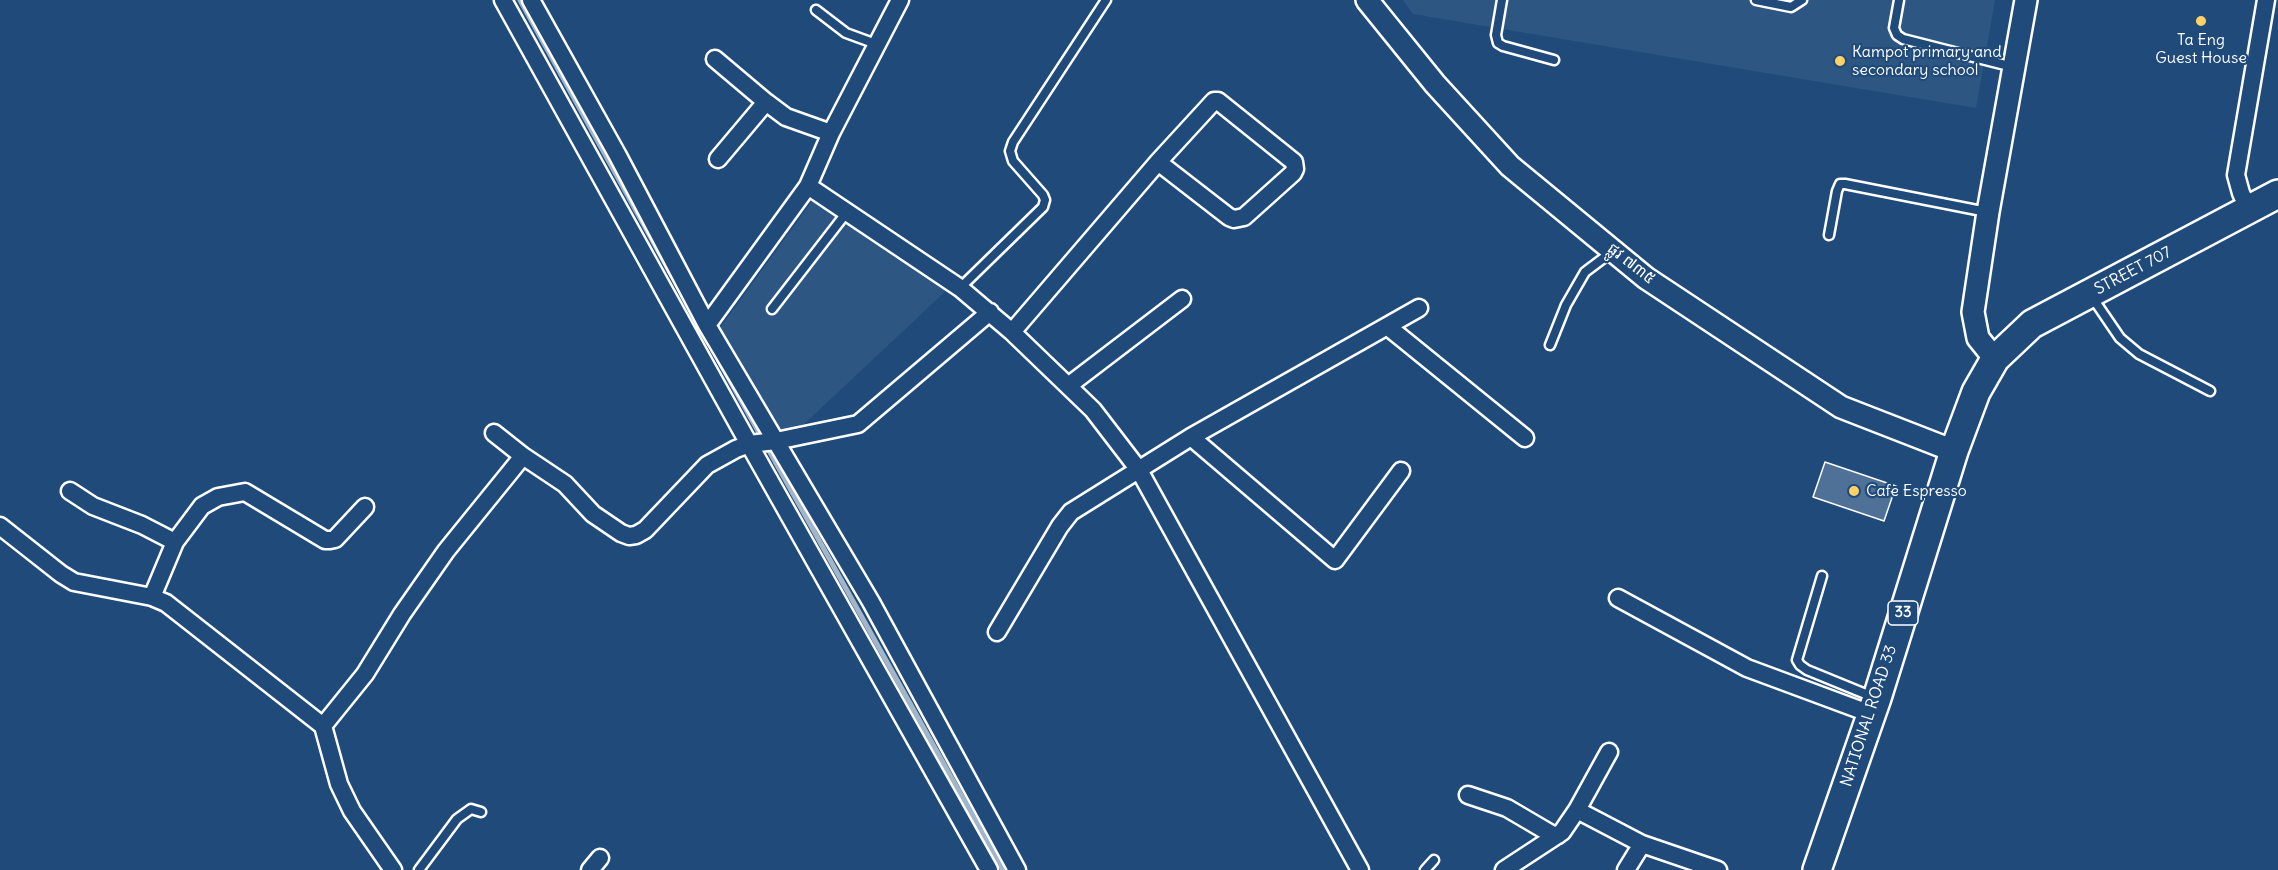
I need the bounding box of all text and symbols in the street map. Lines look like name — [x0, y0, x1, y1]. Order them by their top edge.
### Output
marker: Ta Eng Guest House — [2194, 14, 2208, 28]
place label: Ta Eng Guest House — [2155, 30, 2247, 68]
place label: Kampot primary and secondary school — [1852, 42, 2002, 80]
marker: Kampot primary and secondary school — [1833, 54, 1847, 68]
street label: ផ្លូវ ៧៣៥ — [1603, 239, 1659, 289]
street label: STREET 707 — [2091, 243, 2175, 299]
place label: Cafe Espresso — [1866, 481, 1967, 501]
marker: Cafe Espresso — [1847, 484, 1861, 498]
road number: 33 — [1888, 601, 1918, 625]
street label: NATIONAL ROAD 33 — [1837, 643, 1901, 789]

